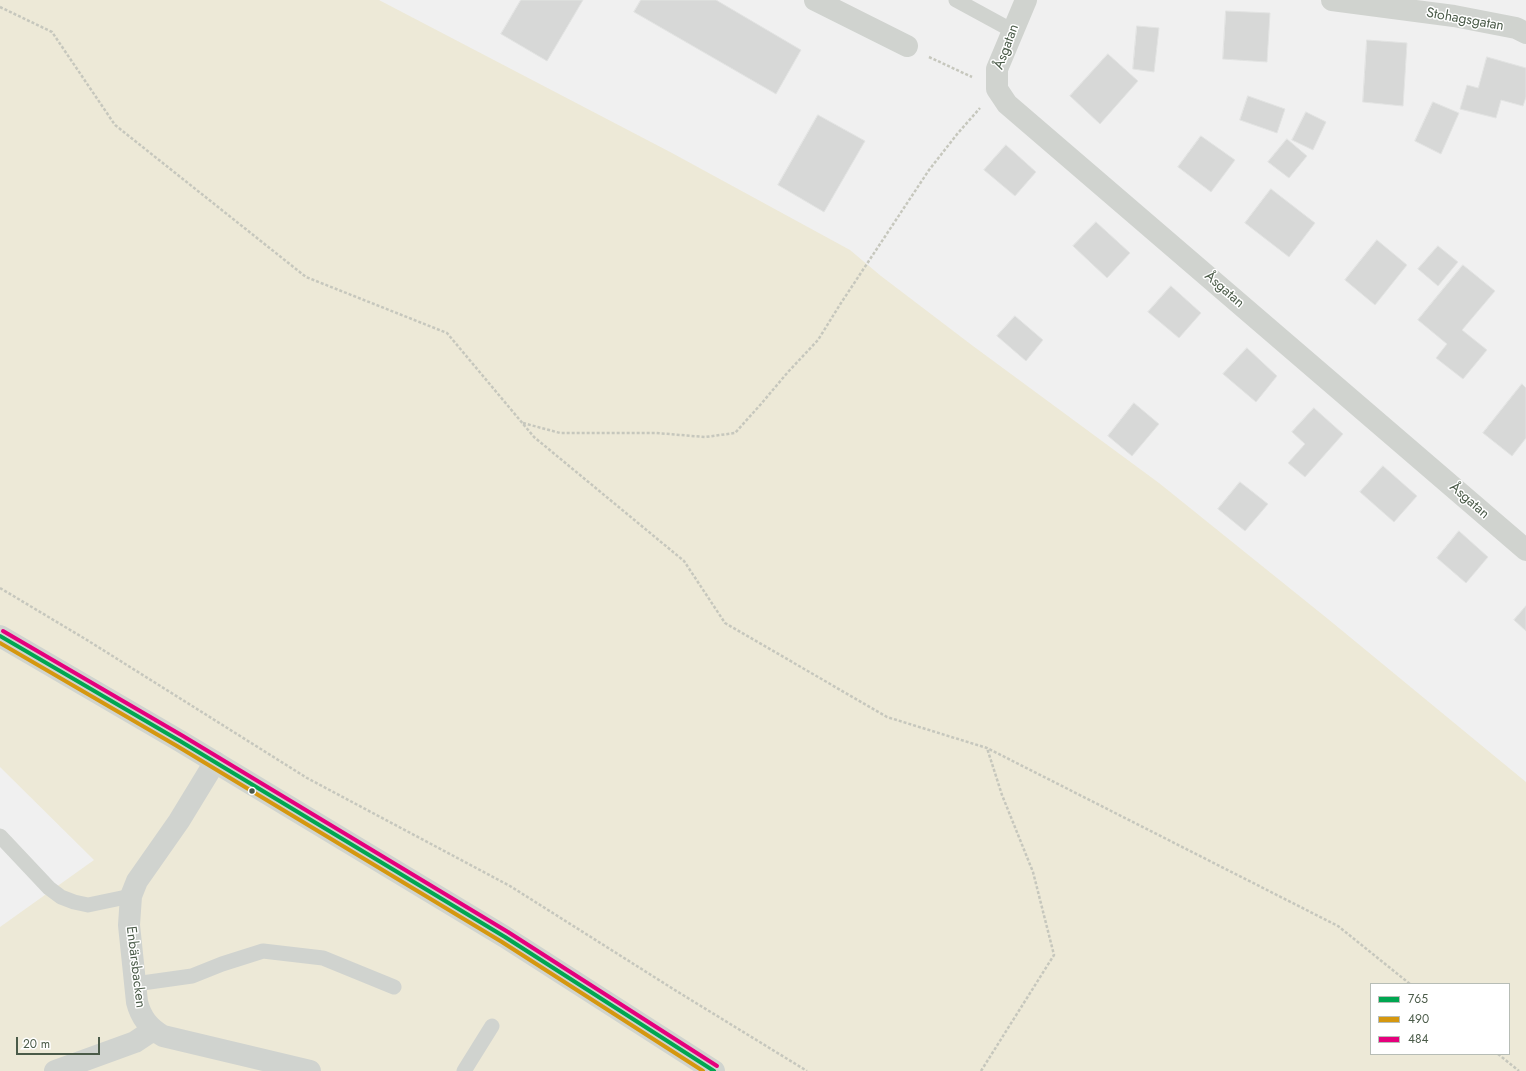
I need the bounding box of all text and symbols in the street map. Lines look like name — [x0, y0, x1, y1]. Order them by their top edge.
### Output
street label: Stohagsgatan — [1425, 5, 1505, 35]
street label: Åsgatan — [991, 22, 1023, 72]
street label: Åsgatan — [1201, 268, 1247, 312]
street label: Åsgatan — [1446, 479, 1492, 523]
unlabelled marker — [247, 786, 257, 796]
street label: Enbärsbacken — [122, 925, 148, 1009]
legend — [1370, 983, 1510, 1055]
text: 765 — [1408, 990, 1428, 1008]
text: 490 — [1408, 1010, 1429, 1028]
scale bar — [18, 1029, 102, 1055]
text: 484 — [1408, 1030, 1429, 1048]
text: 20 m — [23, 1035, 50, 1053]

